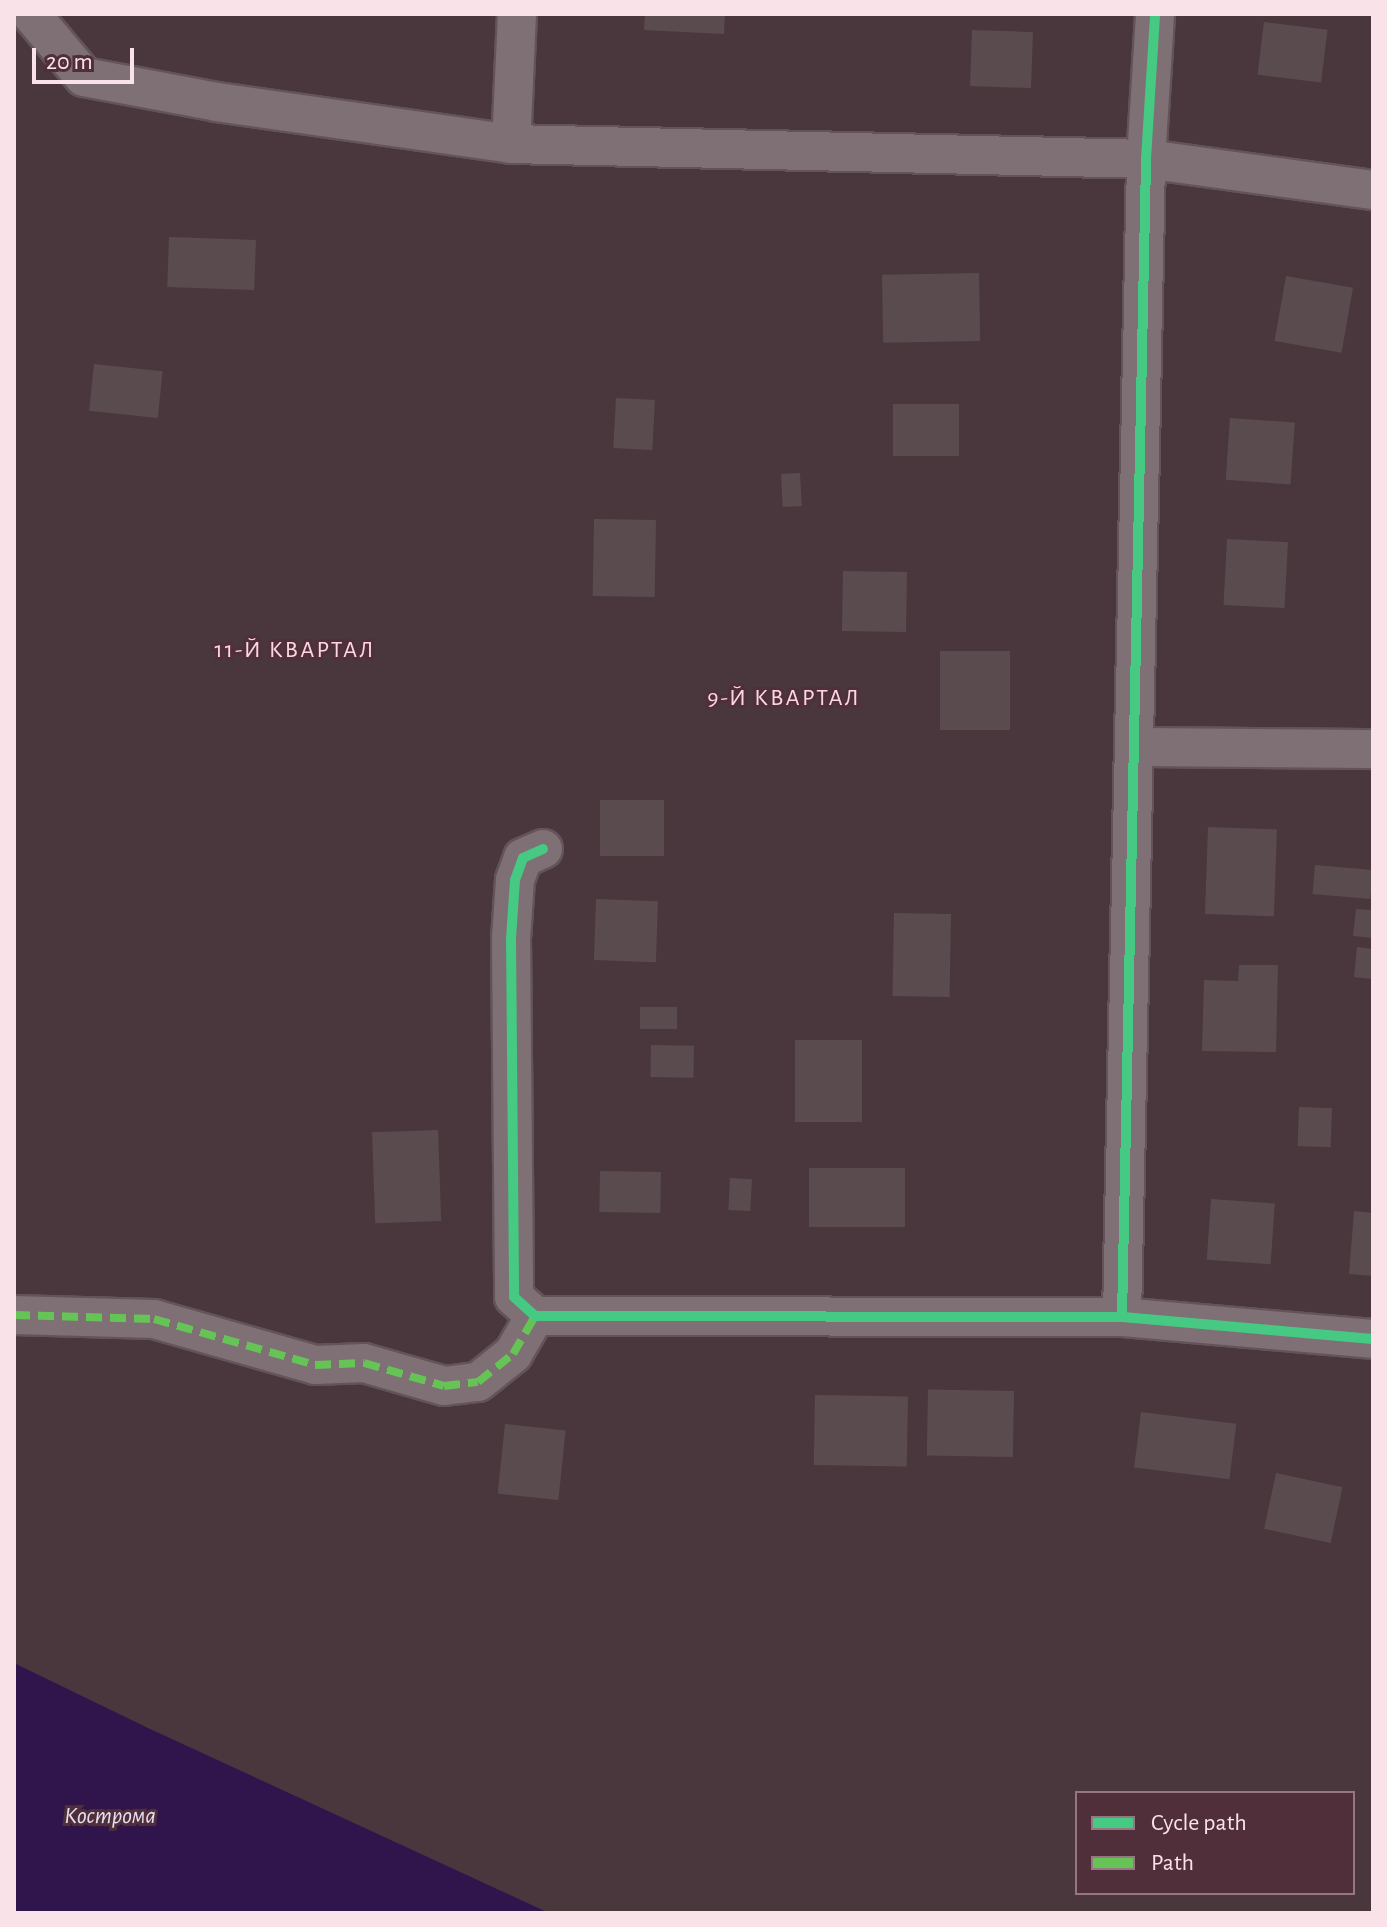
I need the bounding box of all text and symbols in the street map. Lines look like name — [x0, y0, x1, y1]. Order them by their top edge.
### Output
scale bar — [36, 32, 138, 82]
text: 20 m — [46, 50, 93, 74]
district label: 11-Й КВАРТАЛ — [215, 637, 375, 665]
district label: 9-Й КВАРТАЛ — [707, 685, 861, 713]
legend — [1075, 1791, 1355, 1895]
water label: Кострома — [64, 1803, 156, 1831]
text: Cycle path — [1151, 1811, 1247, 1835]
text: Path — [1151, 1851, 1194, 1875]

